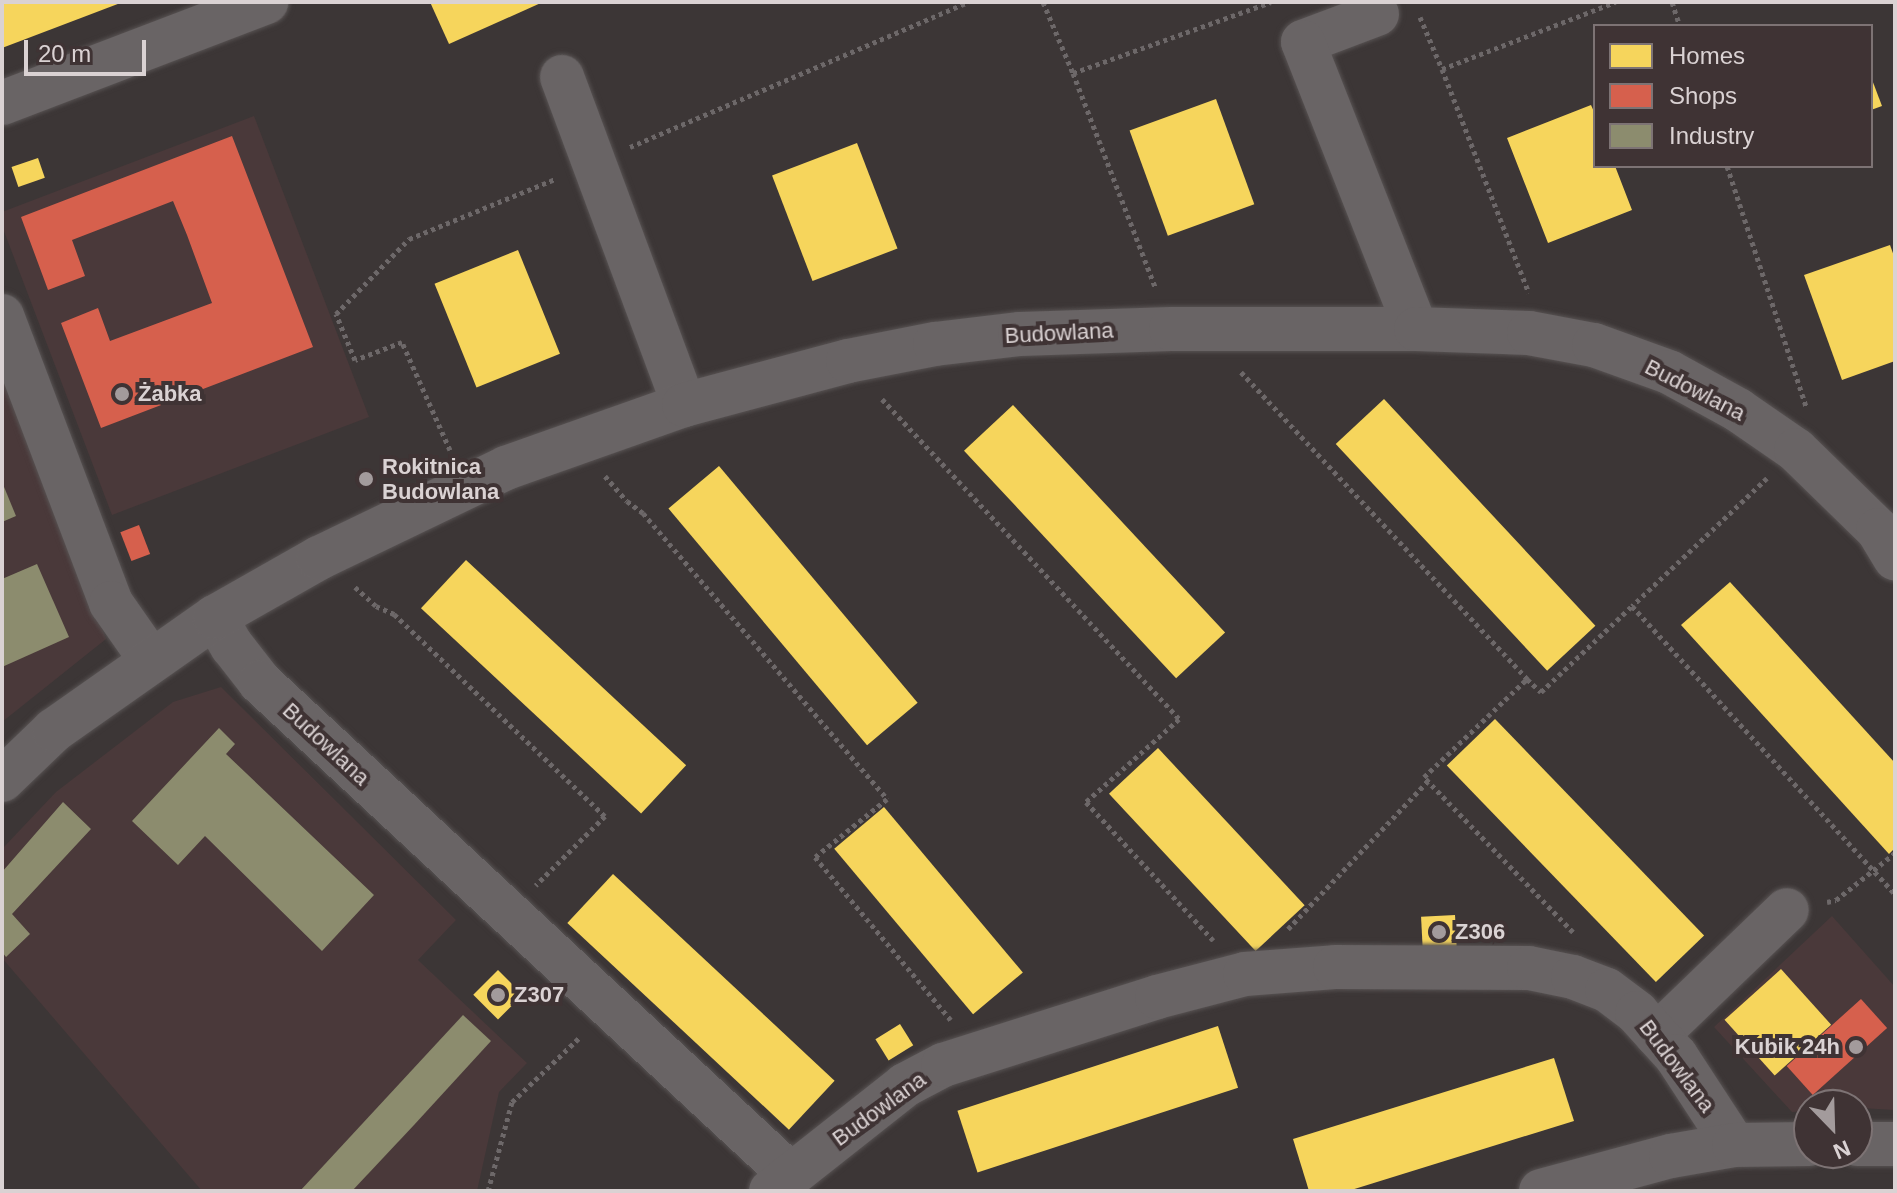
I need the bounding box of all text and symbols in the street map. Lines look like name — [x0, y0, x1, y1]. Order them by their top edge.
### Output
scale bar — [28, 24, 150, 74]
legend — [1593, 24, 1873, 168]
text: 20 m — [38, 40, 91, 67]
text: Homes — [1669, 42, 1745, 69]
text: Shops — [1669, 82, 1737, 109]
text: Industry — [1669, 122, 1754, 149]
street label: Budowlana — [1004, 317, 1114, 349]
street label: Budowlana — [1641, 354, 1749, 426]
place label: Żabka — [138, 381, 202, 407]
marker: Żabka — [113, 385, 131, 403]
place label: Rokitnica Budowlana — [382, 453, 499, 504]
marker: Rokitnica Budowlana — [357, 470, 375, 488]
street label: Budowlana — [277, 697, 375, 791]
place label: Z306 — [1455, 919, 1505, 945]
marker: Z306 — [1430, 923, 1448, 941]
place label: Z307 — [514, 982, 564, 1008]
marker: Z307 — [489, 986, 507, 1004]
street label: Budowlana — [1634, 1015, 1720, 1117]
place label: Kubik 24h — [1735, 1034, 1840, 1060]
marker: Kubik 24h — [1847, 1038, 1865, 1056]
street label: Budowlana — [827, 1066, 931, 1152]
north arrow — [1793, 1089, 1873, 1169]
text: N — [1830, 1135, 1854, 1164]

